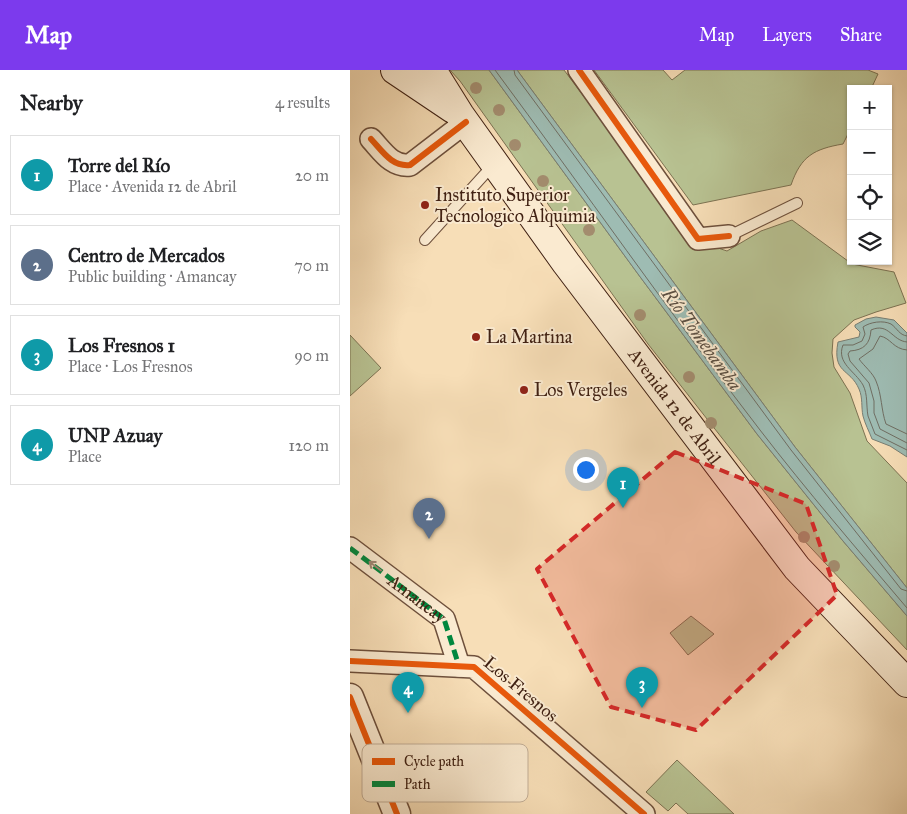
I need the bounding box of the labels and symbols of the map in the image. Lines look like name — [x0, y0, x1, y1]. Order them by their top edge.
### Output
place label: Instituto Superior Tecnologico Alquimia — [435, 184, 596, 228]
marker: Instituto Superior Tecnologico Alquimia — [419, 199, 431, 211]
water label: Río Tomebamba — [656, 282, 747, 395]
place label: La Martina — [486, 326, 573, 348]
marker: La Martina — [470, 331, 482, 343]
street label: Avenida 12 de Abril — [623, 343, 726, 469]
place label: Los Vergeles — [534, 379, 627, 402]
marker: Los Vergeles — [518, 384, 530, 396]
your location — [573, 457, 599, 483]
pin: 1 — [607, 467, 639, 508]
pin: 2 — [413, 498, 445, 539]
one-way arrow — [369, 561, 382, 572]
street label: Amancay — [382, 569, 451, 628]
street label: Los Fresnos — [479, 651, 563, 727]
pin: 3 — [626, 667, 658, 708]
pin: 4 — [392, 672, 424, 713]
legend — [362, 744, 528, 802]
text: Cycle path — [404, 753, 464, 770]
text: Path — [404, 776, 431, 793]

